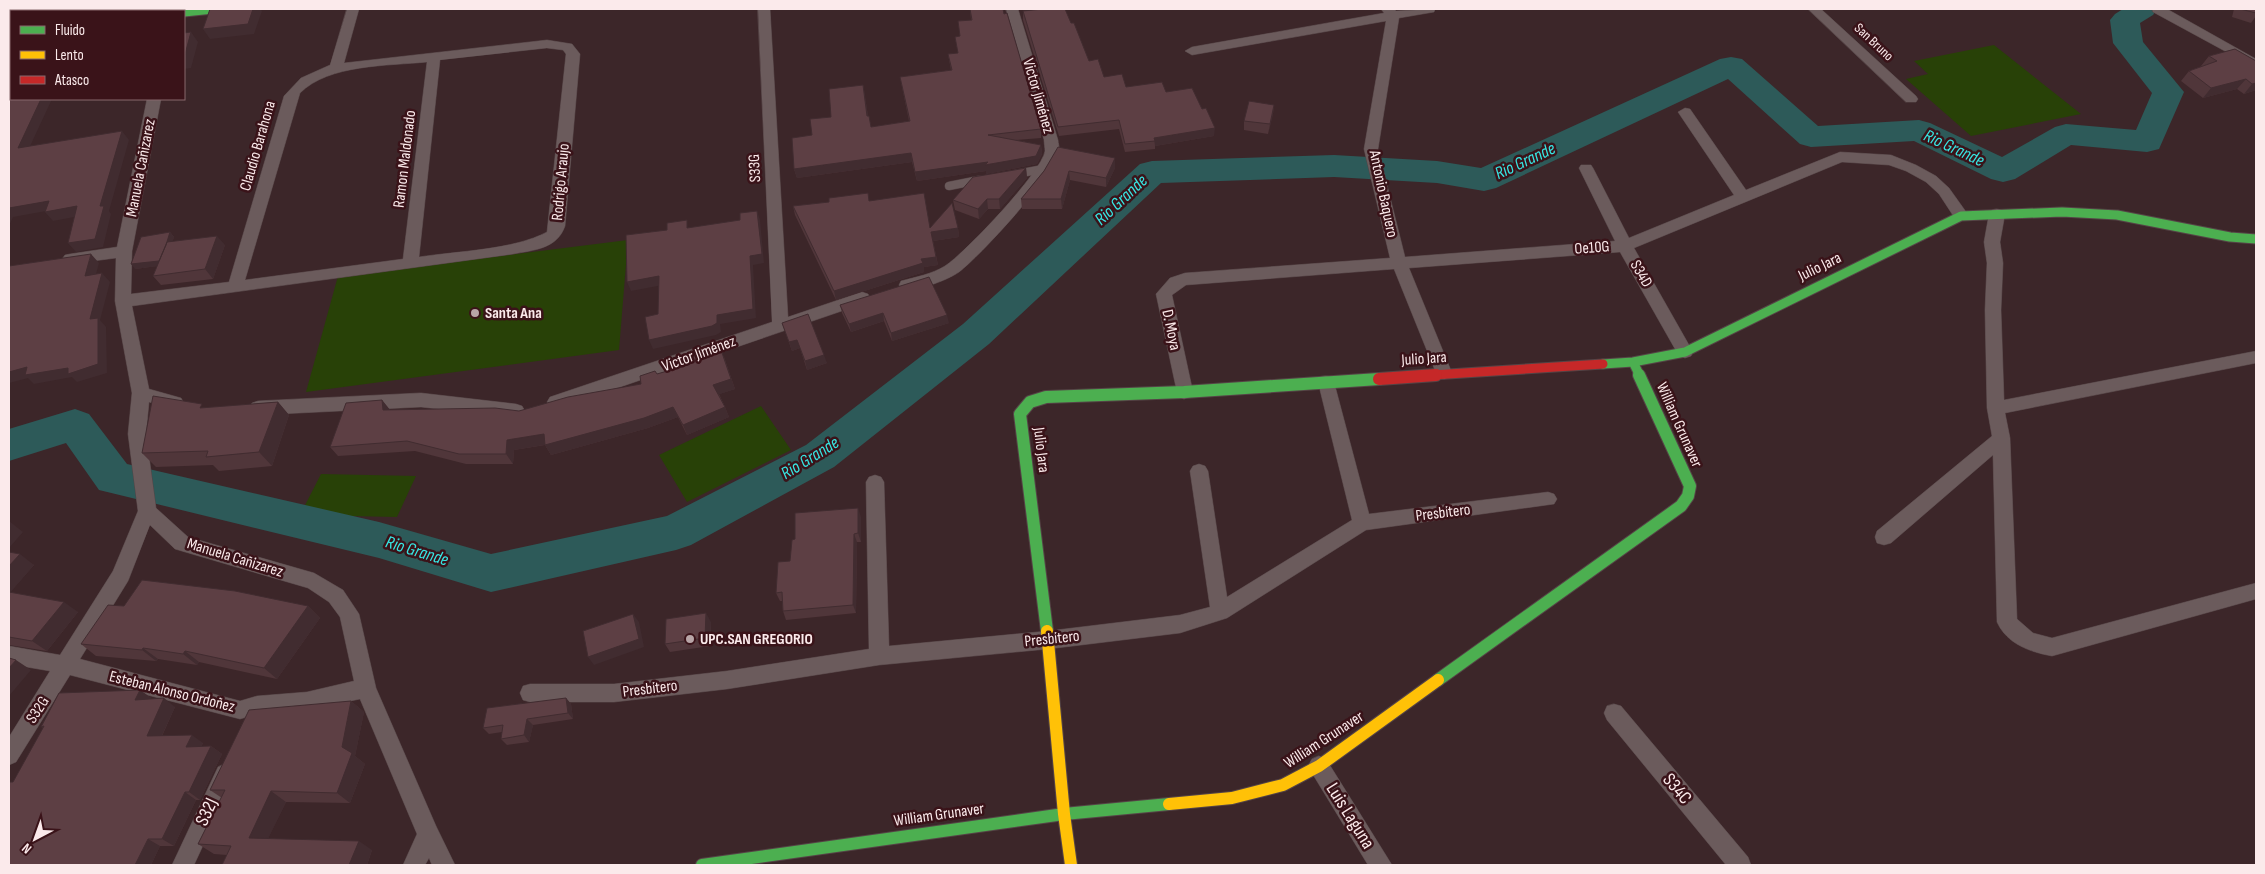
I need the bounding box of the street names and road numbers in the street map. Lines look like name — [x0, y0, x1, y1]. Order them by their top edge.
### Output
street label: San Bruno — [1851, 20, 1897, 65]
street label: Victor Jiménez — [1018, 56, 1058, 136]
street label: Claudio Barahona — [236, 99, 280, 193]
street label: Ramon Maldonado — [390, 109, 420, 209]
street label: Manuela Cañizarez — [122, 117, 160, 219]
street label: Rodrigo Araujo — [548, 143, 574, 221]
street label: Antonio Baquero — [1364, 148, 1402, 239]
street label: S33G — [745, 153, 765, 183]
street label: Oe10G — [1574, 237, 1610, 259]
street label: Julio Jara — [1795, 249, 1845, 286]
street label: S34D — [1626, 257, 1656, 291]
street label: D. Moya — [1157, 308, 1185, 352]
street label: Victor Jiménez — [660, 332, 739, 376]
street label: Julio Jara — [1400, 348, 1447, 370]
street label: William Grunaver — [1652, 380, 1706, 471]
street label: Julio Jara — [1029, 425, 1053, 474]
street label: Presbítero — [1415, 500, 1471, 526]
street label: Manuela Cañizarez — [185, 534, 285, 582]
street label: Presbítero — [1024, 627, 1080, 651]
street label: Esteban Alonso Ordoñez — [107, 667, 237, 717]
street label: Presbítero — [622, 676, 678, 702]
street label: S32G — [22, 693, 54, 727]
street label: William Grunaver — [1281, 707, 1368, 773]
street label: S34C — [1657, 769, 1697, 809]
street label: Luis Laguna — [1321, 779, 1379, 853]
street label: S32J — [191, 794, 223, 830]
street label: William Grunaver — [893, 799, 986, 831]

